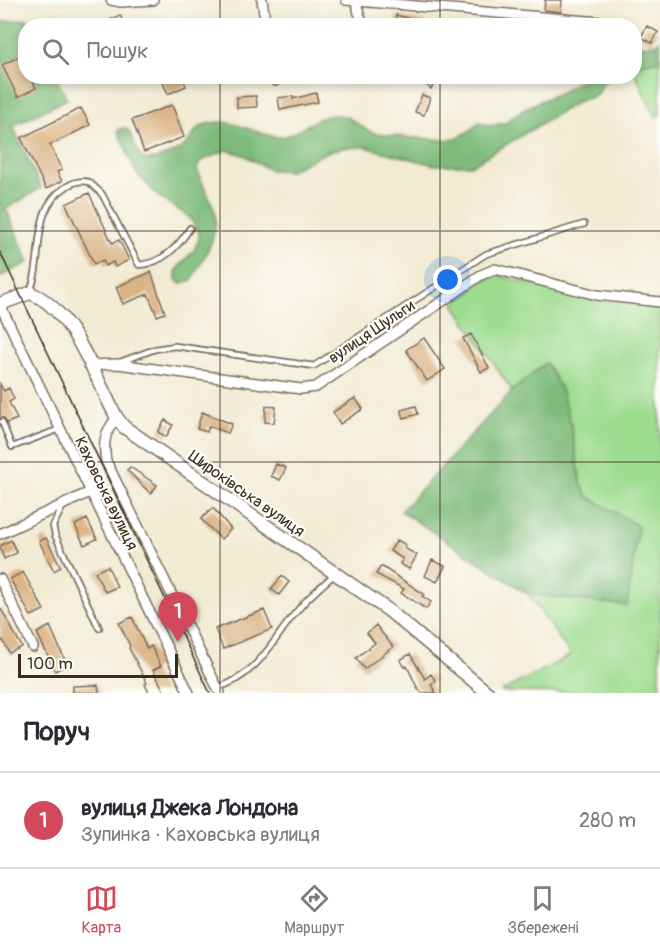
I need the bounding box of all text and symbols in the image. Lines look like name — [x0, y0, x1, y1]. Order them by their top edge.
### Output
search box — [18, 18, 642, 84]
icon: search — [39, 35, 72, 68]
text: Пошук — [87, 37, 148, 65]
your location — [433, 265, 462, 294]
street label: вулиця Шульги — [325, 296, 418, 368]
street label: Каховська вулиця — [70, 434, 142, 553]
street label: Широківська вулиця — [184, 446, 309, 542]
pin: 1 — [158, 592, 198, 642]
scale bar — [18, 651, 178, 678]
text: 100 m — [27, 654, 73, 674]
text: Поруч — [24, 716, 90, 748]
text: вулиця Джека Лондона — [81, 794, 298, 822]
text: 1 — [40, 808, 47, 833]
text: 280 m — [579, 808, 636, 833]
text: Зупинка · Каховська вулиця — [81, 822, 320, 847]
tab: Карта — [82, 882, 121, 938]
tab: Маршрут — [284, 882, 344, 938]
tab: Збережені — [507, 882, 578, 938]

